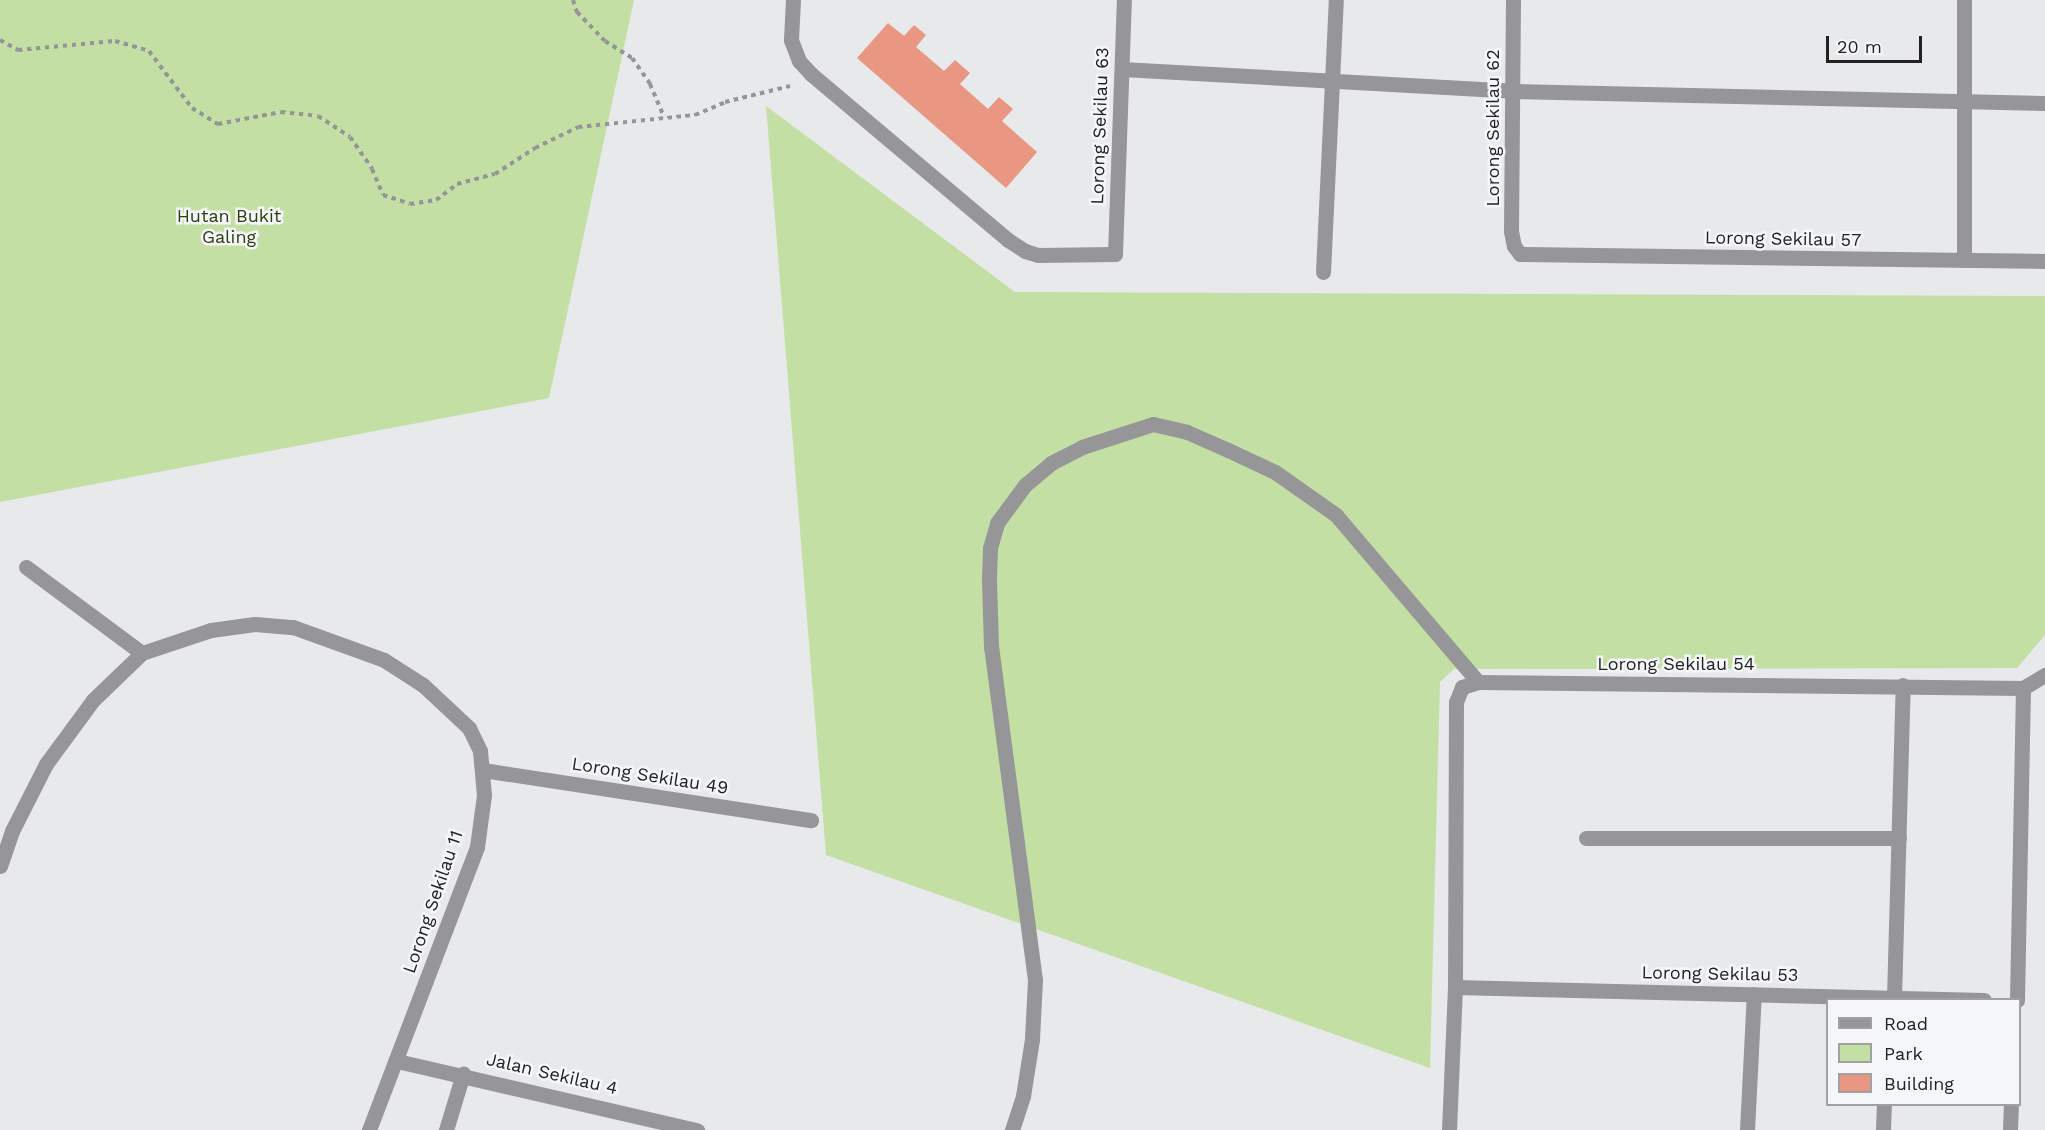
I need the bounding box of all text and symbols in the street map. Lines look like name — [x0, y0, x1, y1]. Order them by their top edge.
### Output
scale bar — [1829, 24, 1925, 62]
text: 20 m — [1837, 36, 1882, 57]
street label: Lorong Sekilau 63 — [1086, 47, 1114, 205]
street label: Lorong Sekilau 62 — [1482, 49, 1504, 207]
park label: Hutan Bukit Galing — [177, 206, 281, 248]
street label: Lorong Sekilau 57 — [1705, 227, 1861, 251]
street label: Lorong Sekilau 54 — [1597, 653, 1755, 675]
street label: Lorong Sekilau 49 — [570, 753, 730, 799]
street label: Lorong Sekilau 11 — [398, 828, 468, 976]
street label: Lorong Sekilau 53 — [1641, 962, 1799, 986]
legend — [1826, 998, 2021, 1106]
text: Road — [1884, 1013, 1928, 1034]
text: Park — [1884, 1043, 1923, 1064]
street label: Jalan Sekilau 4 — [484, 1048, 620, 1100]
text: Building — [1884, 1073, 1954, 1094]

